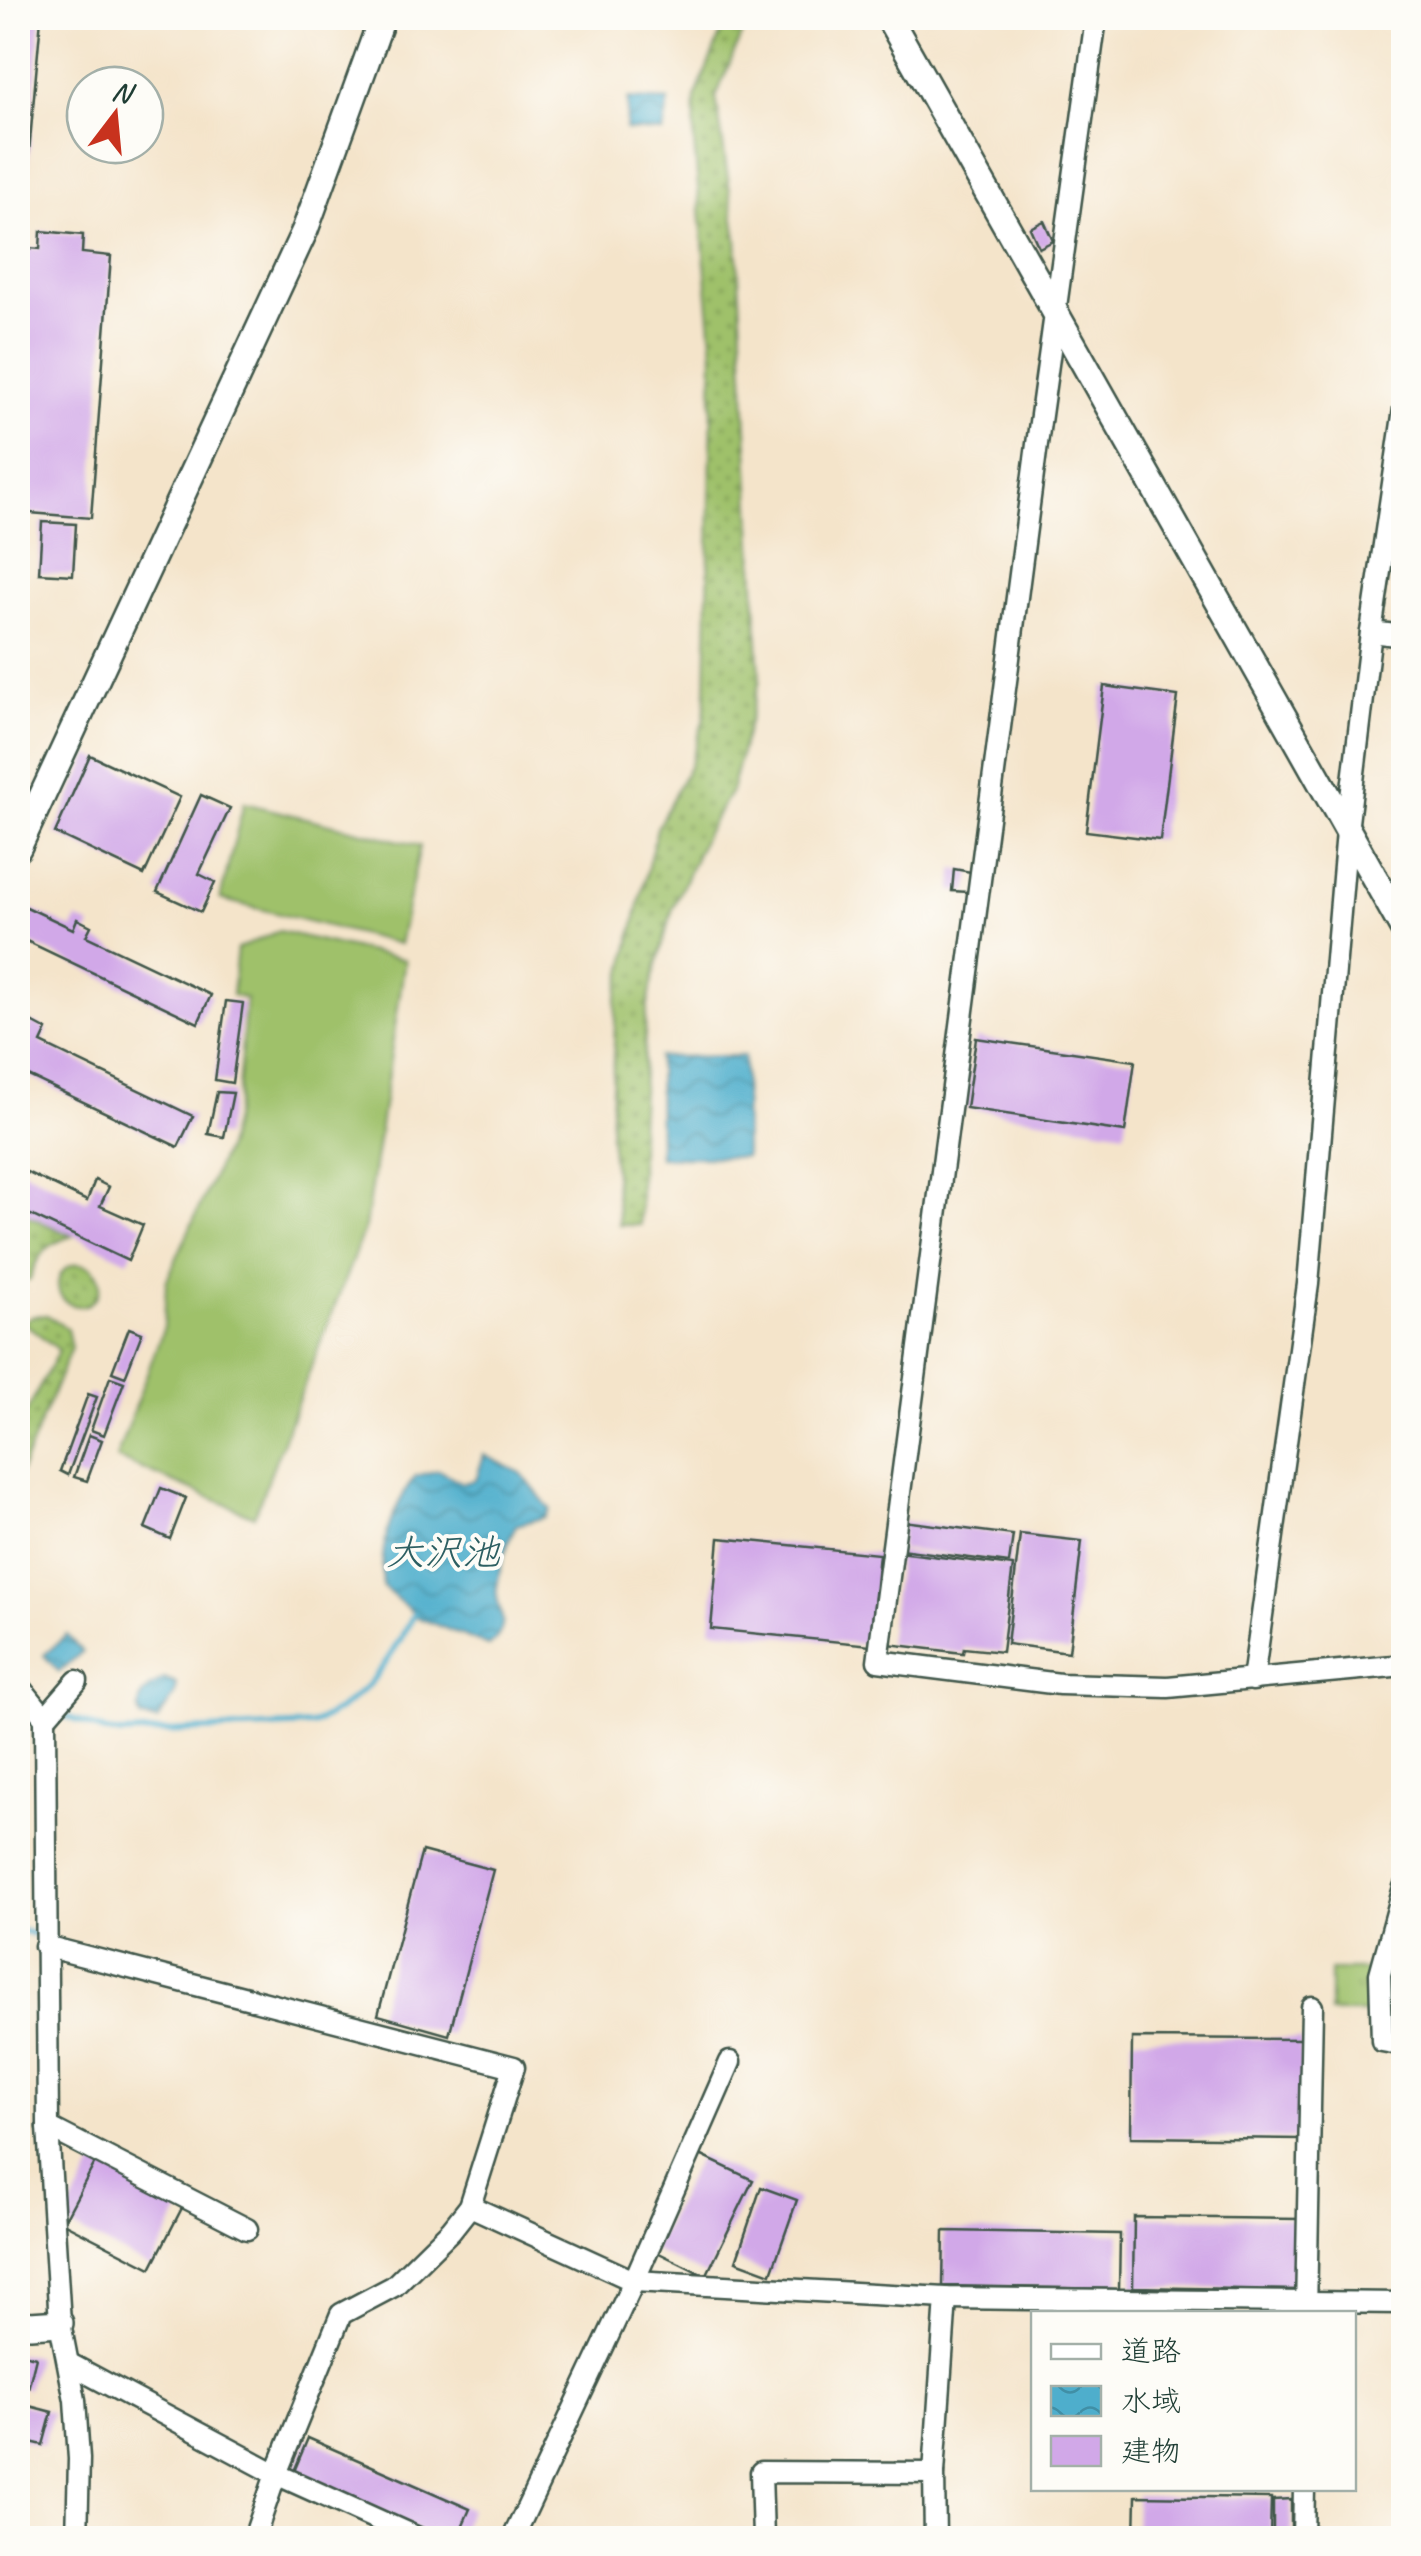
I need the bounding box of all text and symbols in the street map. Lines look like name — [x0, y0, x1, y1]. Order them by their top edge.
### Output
north arrow — [65, 65, 165, 165]
text: N — [109, 72, 139, 112]
water label: 大沢池 — [386, 1529, 501, 1576]
legend — [1031, 2311, 1356, 2491]
text: 道路 — [1121, 2332, 1181, 2370]
text: 水域 — [1121, 2382, 1181, 2420]
text: 建物 — [1121, 2432, 1181, 2470]

